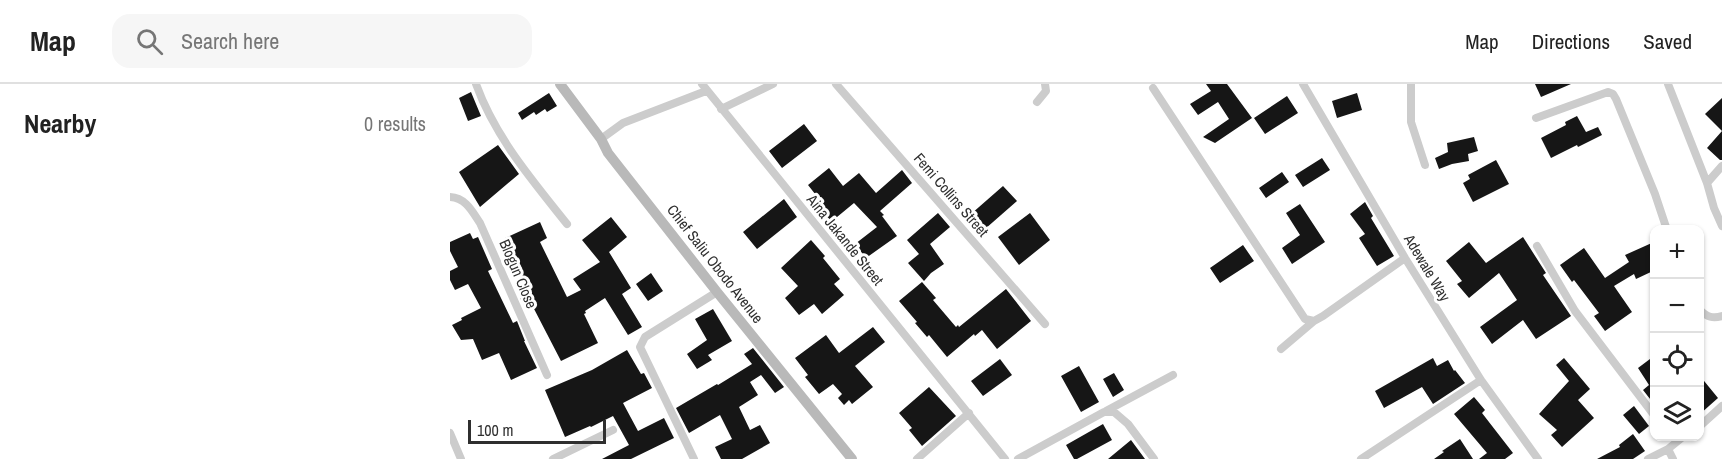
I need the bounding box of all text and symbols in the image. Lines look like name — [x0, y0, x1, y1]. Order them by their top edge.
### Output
search box — [112, 14, 532, 68]
text: Map — [30, 22, 76, 60]
icon: search — [133, 25, 166, 58]
text: Search here — [181, 26, 279, 56]
text: Map — [1465, 27, 1499, 56]
text: Directions — [1532, 27, 1610, 56]
text: Saved — [1643, 27, 1692, 56]
text: Nearby — [24, 106, 96, 141]
text: 0 results — [364, 110, 426, 137]
street label: Femi Collins Street — [909, 148, 994, 241]
street label: Aina Jakande Street — [802, 189, 889, 290]
street label: Chief Saliu Obodo Avenue — [662, 200, 769, 328]
map controls — [1650, 225, 1704, 441]
button: + — [1650, 225, 1704, 279]
street label: Adewale Way — [1399, 229, 1456, 306]
street label: Blogun Close — [495, 236, 542, 312]
button: − — [1650, 279, 1704, 333]
button: locate — [1650, 333, 1704, 387]
button: layers — [1650, 387, 1704, 441]
scale bar — [468, 417, 606, 444]
text: 100 m — [477, 419, 513, 441]

